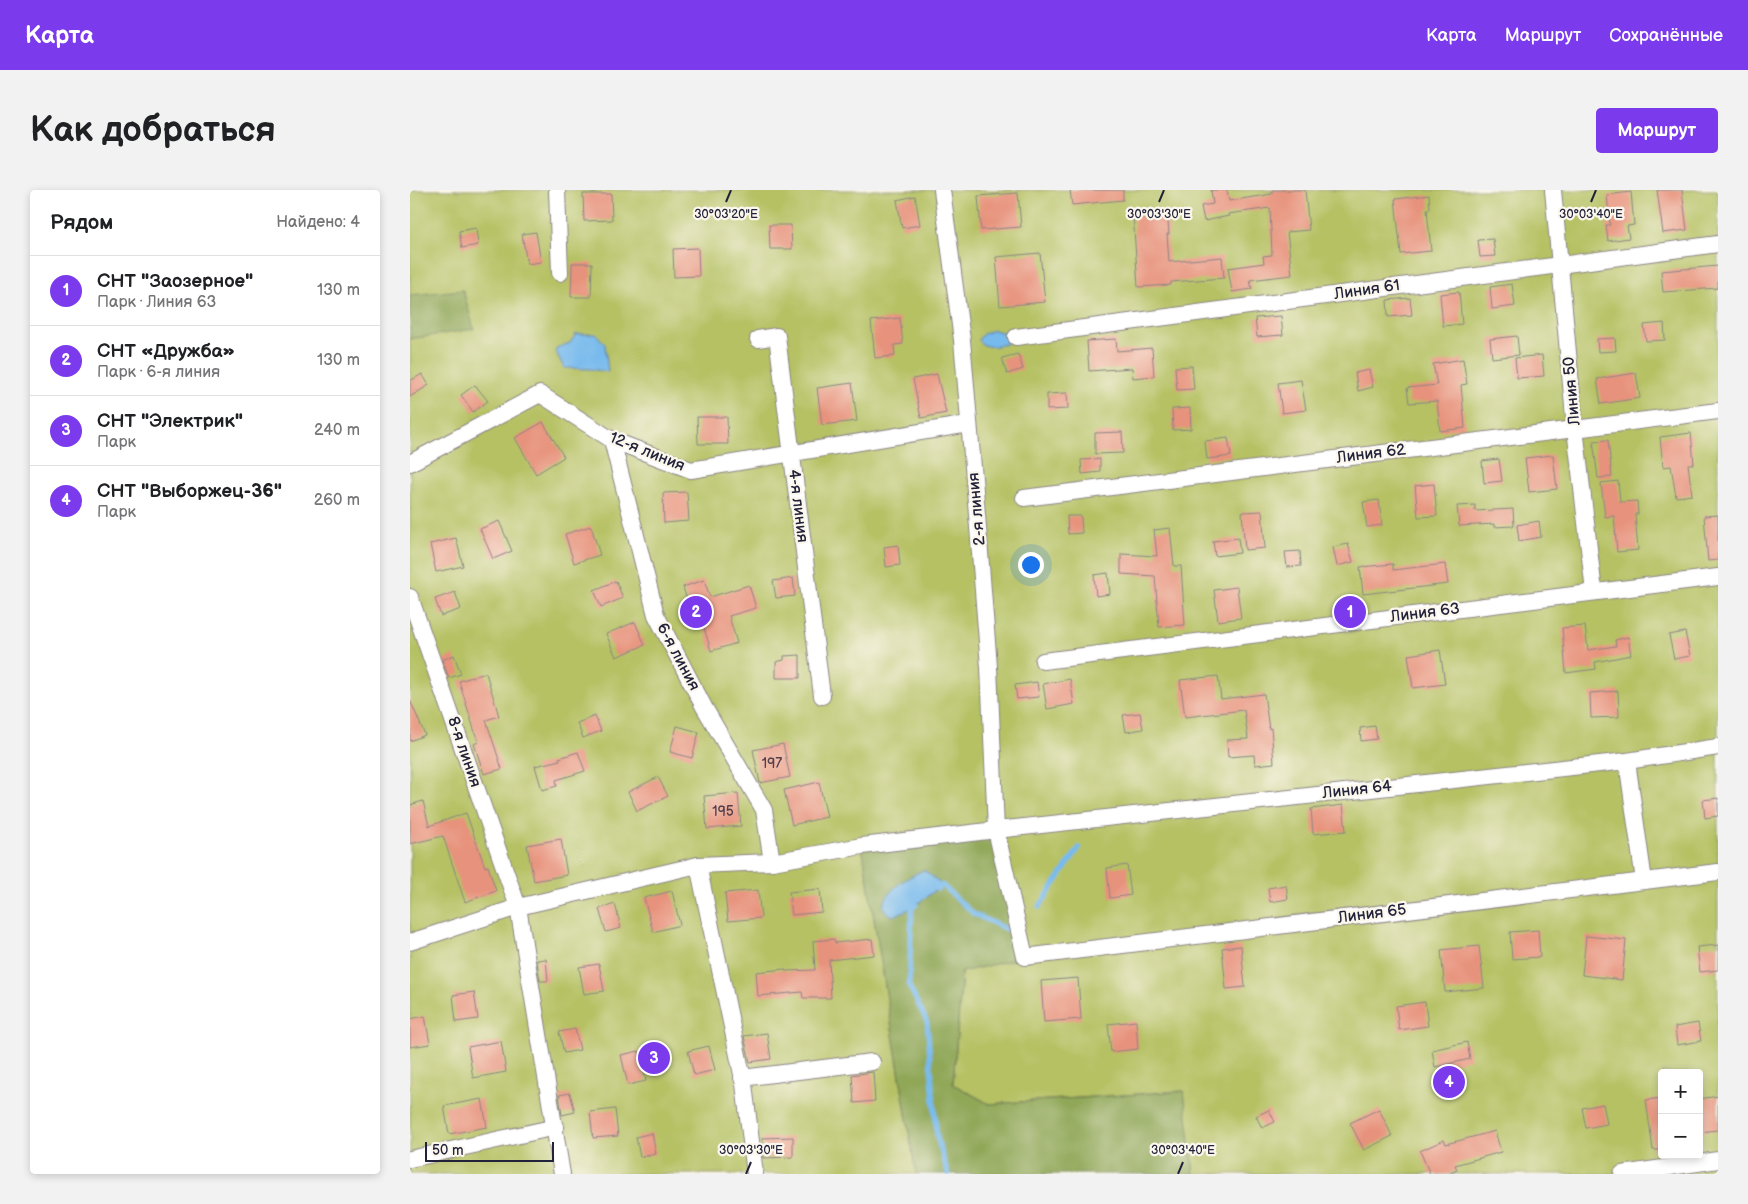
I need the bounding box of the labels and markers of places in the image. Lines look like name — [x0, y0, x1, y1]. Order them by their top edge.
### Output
pin: 2 — [680, 593, 712, 631]
pin: 1 — [1334, 593, 1366, 631]
pin: 3 — [638, 1039, 670, 1077]
pin: 4 — [1433, 1063, 1465, 1101]

